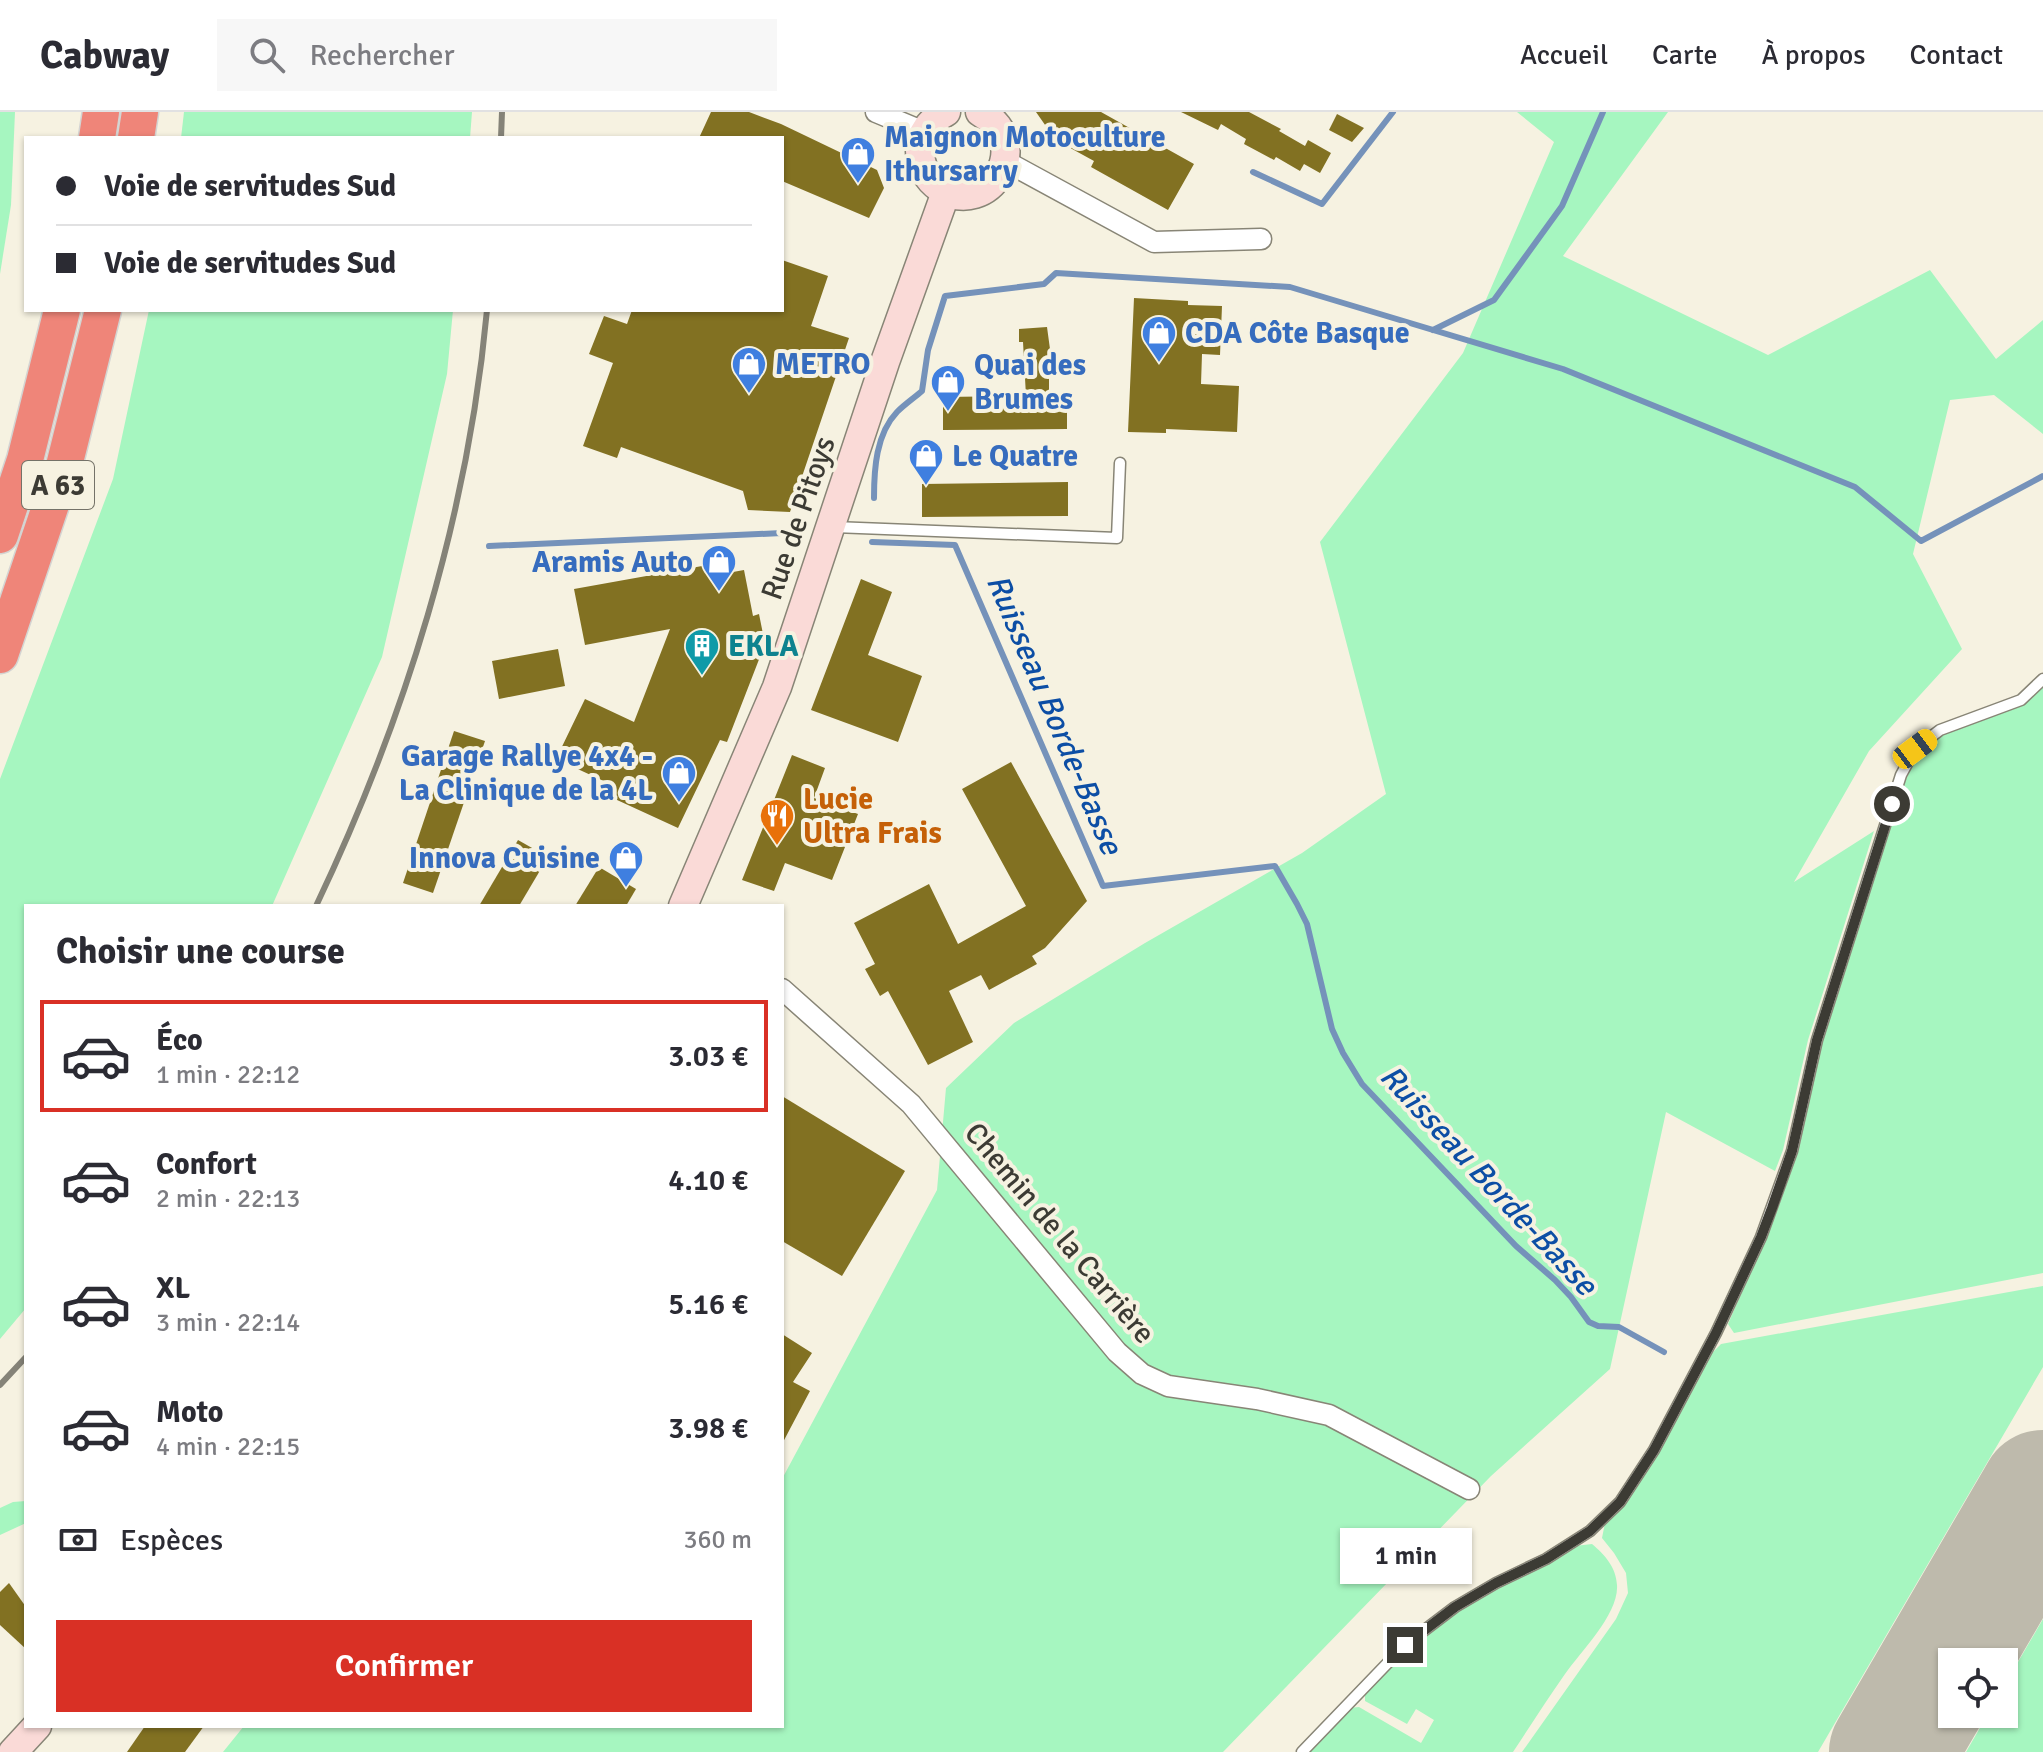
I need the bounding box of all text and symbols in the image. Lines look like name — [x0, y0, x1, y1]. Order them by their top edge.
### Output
search box — [217, 19, 777, 91]
text: Cabway — [40, 32, 169, 79]
icon: search — [245, 33, 289, 77]
text: Rechercher — [309, 37, 455, 74]
text: Accueil — [1520, 38, 1608, 72]
text: Carte — [1652, 38, 1717, 72]
text: À propos — [1761, 38, 1866, 72]
text: Contact — [1910, 38, 2003, 72]
place label: Maignon Motoculture Ithursarry — [884, 119, 1166, 190]
shop icon: Maignon Motoculture Ithursarry — [839, 135, 877, 185]
text: Voie de servitudes Sud — [104, 168, 396, 205]
text: Voie de servitudes Sud — [104, 245, 396, 282]
shop icon: CDA Côte Basque — [1140, 314, 1178, 364]
place label: CDA Côte Basque — [1185, 315, 1410, 352]
shop icon: METRO — [730, 345, 768, 395]
place label: METRO — [775, 346, 871, 383]
place label: Quai des Brumes — [974, 347, 1086, 418]
shop icon: Quai des Brumes — [929, 363, 967, 413]
street label: Rue de Pitoys — [753, 432, 844, 605]
shop icon: Le Quatre — [907, 437, 945, 487]
place label: Le Quatre — [952, 438, 1078, 475]
road number: A 63 — [22, 461, 94, 509]
shop icon: Aramis Auto — [700, 543, 738, 593]
place label: Aramis Auto — [532, 544, 693, 581]
water label: Ruisseau Borde-Basse — [978, 568, 1132, 862]
building icon: EKLA — [683, 627, 721, 677]
place label: EKLA — [728, 628, 799, 665]
car — [1889, 725, 1941, 773]
place label: Garage Rallye 4x4 - La Clinique de la 4L — [399, 738, 653, 809]
shop icon: Garage Rallye 4x4 - La Clinique de la 4L — [660, 754, 698, 804]
place label: Lucie Ultra Frais — [803, 781, 942, 852]
route start — [1874, 786, 1910, 822]
restaurant icon: Lucie Ultra Frais — [758, 797, 796, 847]
shop icon: Innova Cuisine — [607, 839, 645, 889]
place label: Innova Cuisine — [409, 840, 600, 877]
text: Choisir une course — [56, 929, 345, 974]
icon: car — [60, 1020, 132, 1092]
text: Éco — [156, 1022, 203, 1059]
text: 3.03 € — [668, 1038, 748, 1075]
water label: Ruisseau Borde-Basse — [1372, 1057, 1607, 1305]
text: 1 min · 22:12 — [156, 1059, 300, 1091]
street label: Chemin de la Carrière — [956, 1115, 1163, 1351]
icon: car — [60, 1144, 132, 1216]
text: Confort — [156, 1146, 257, 1183]
text: 4.10 € — [668, 1162, 748, 1199]
text: 2 min · 22:13 — [156, 1183, 300, 1215]
icon: car — [60, 1268, 132, 1340]
text: XL — [156, 1270, 190, 1307]
text: 5.16 € — [668, 1286, 748, 1323]
text: 3 min · 22:14 — [156, 1307, 300, 1339]
icon: car — [60, 1392, 132, 1464]
text: Moto — [156, 1394, 223, 1431]
text: 3.98 € — [668, 1410, 748, 1447]
text: 4 min · 22:15 — [156, 1431, 300, 1463]
icon: cash — [56, 1518, 100, 1562]
text: Espèces — [120, 1522, 223, 1559]
text: 360 m — [683, 1524, 752, 1556]
callout: 1 min — [1339, 1529, 1471, 1585]
text: 1 min — [1375, 1540, 1437, 1572]
button: Confirmer — [56, 1620, 752, 1712]
route end — [1387, 1627, 1423, 1663]
map controls — [1938, 1648, 2018, 1728]
button: locate — [1938, 1648, 2018, 1728]

